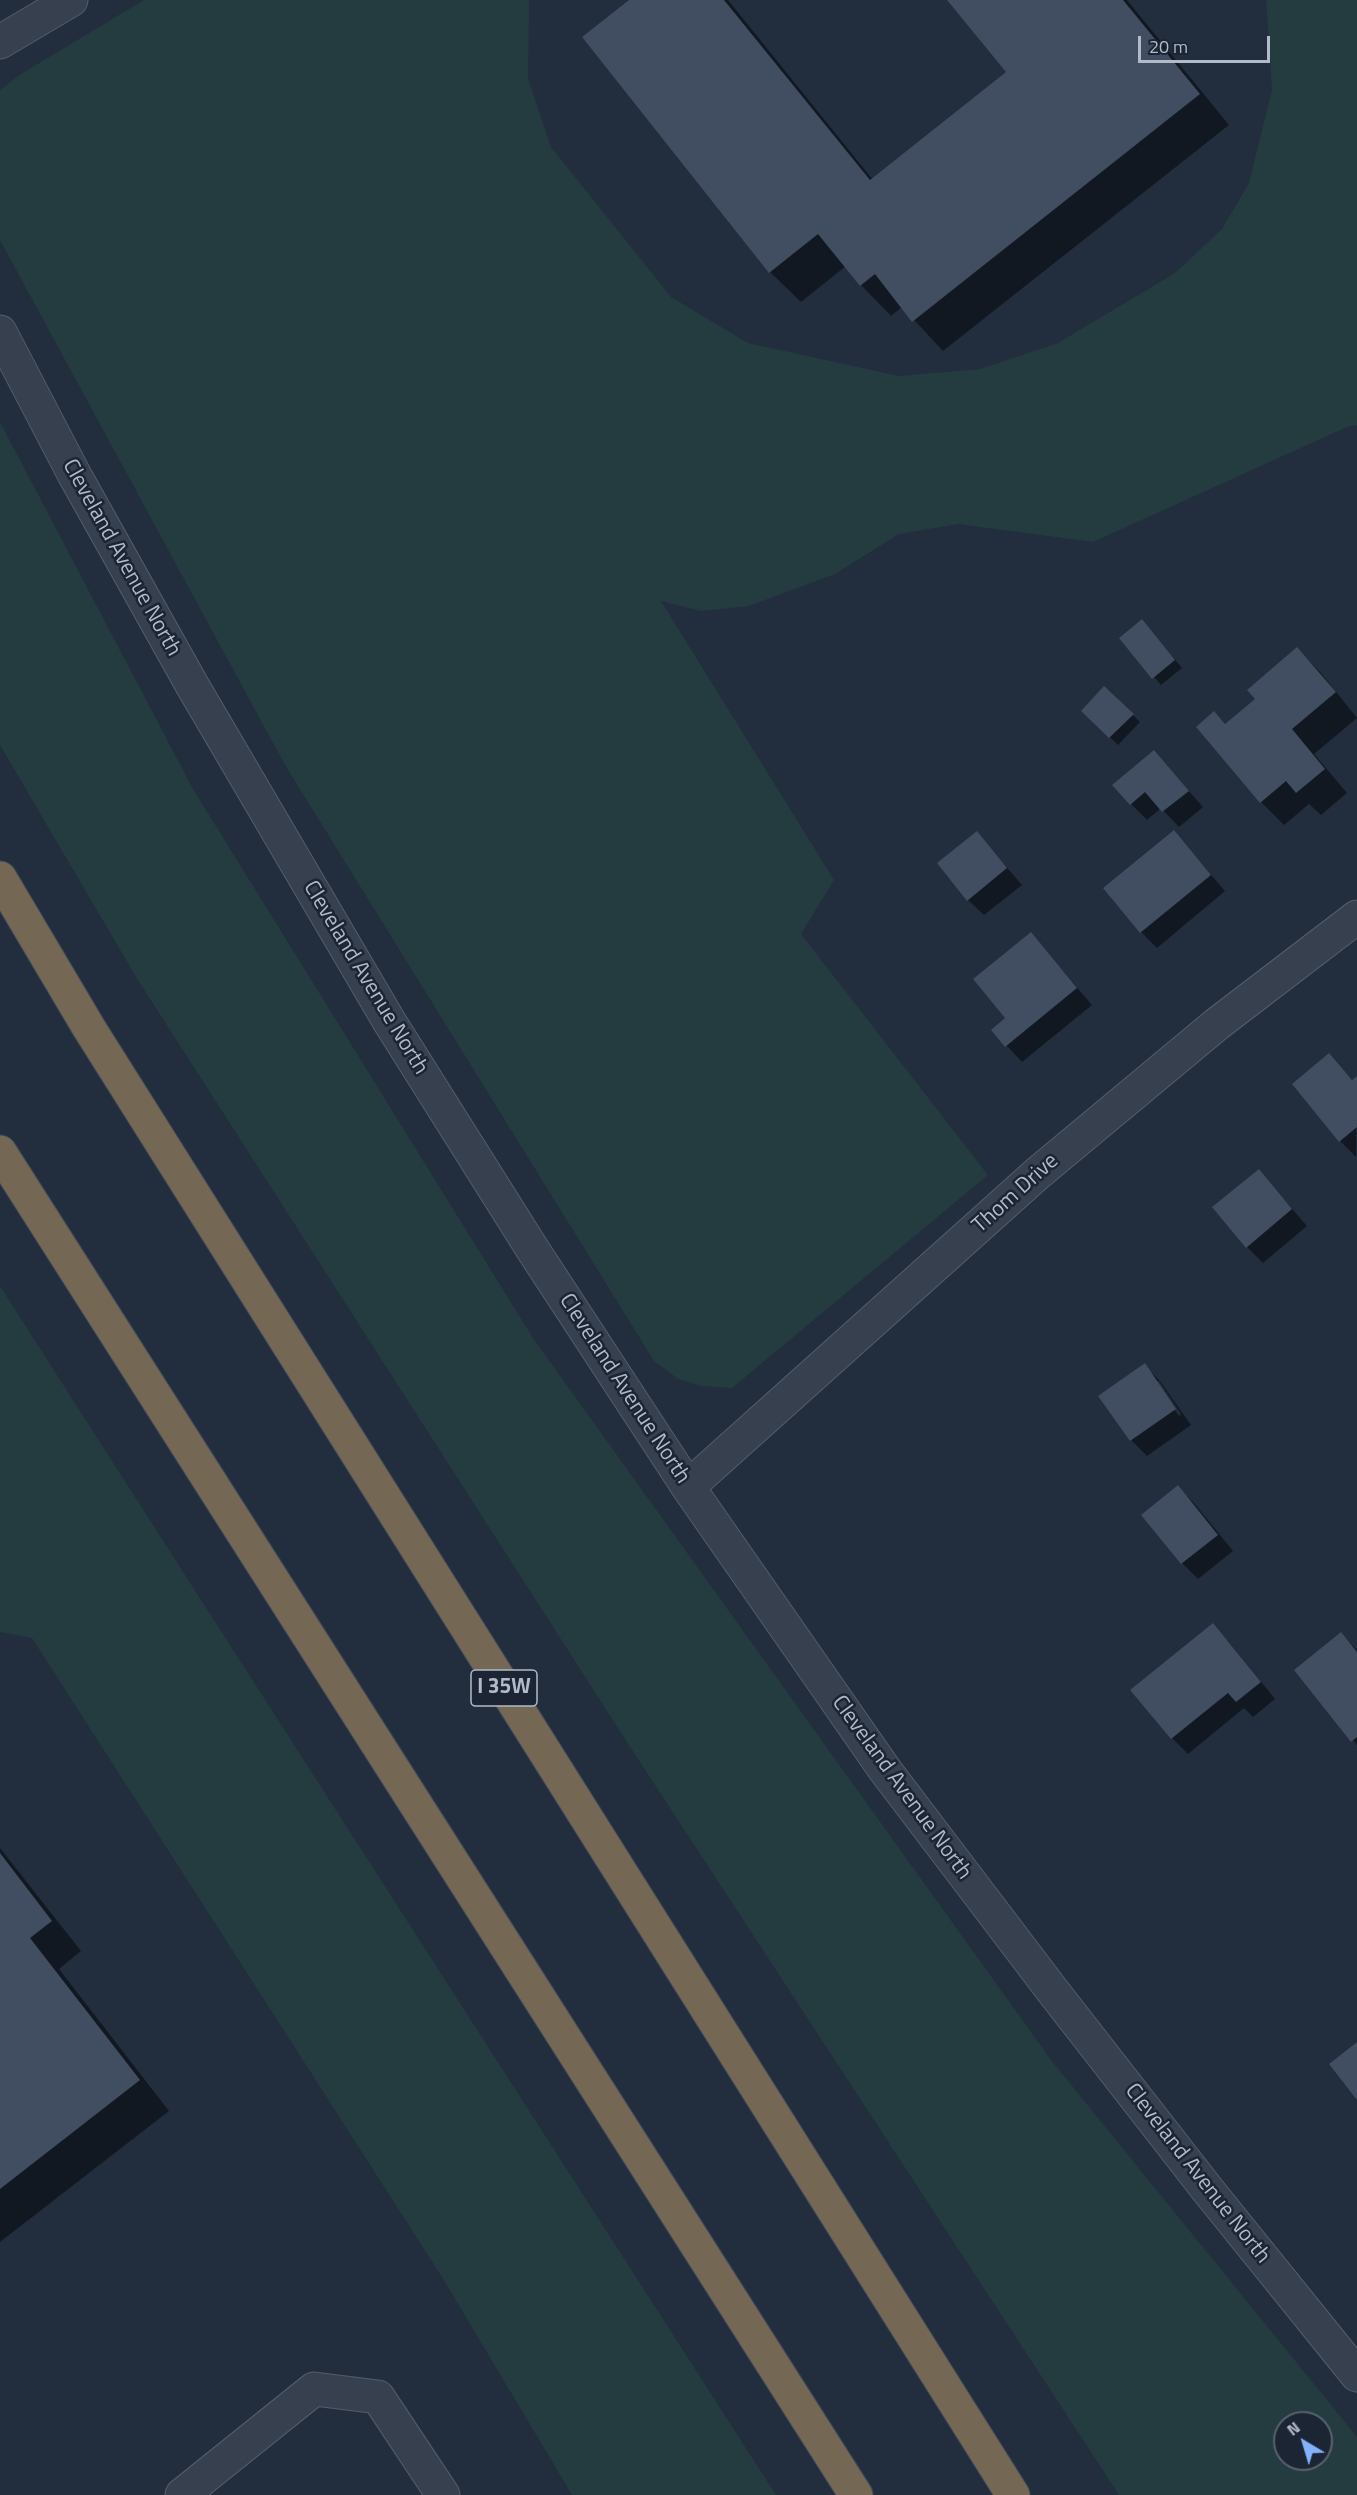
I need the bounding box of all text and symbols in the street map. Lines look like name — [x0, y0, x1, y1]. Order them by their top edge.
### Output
scale bar — [1141, 24, 1273, 62]
text: 20 m — [1149, 33, 1188, 60]
street label: Cleveland Avenue North — [56, 455, 186, 661]
street label: Cleveland Avenue North — [297, 876, 433, 1080]
street label: Thom Drive — [968, 1149, 1064, 1239]
street label: Cleveland Avenue North — [553, 1289, 695, 1489]
road number: I 35W — [471, 1670, 537, 1706]
street label: Cleveland Avenue North — [825, 1691, 977, 1885]
street label: Cleveland Avenue North — [1119, 2079, 1275, 2269]
north arrow — [1273, 2411, 1333, 2471]
text: N — [1281, 2416, 1305, 2441]

